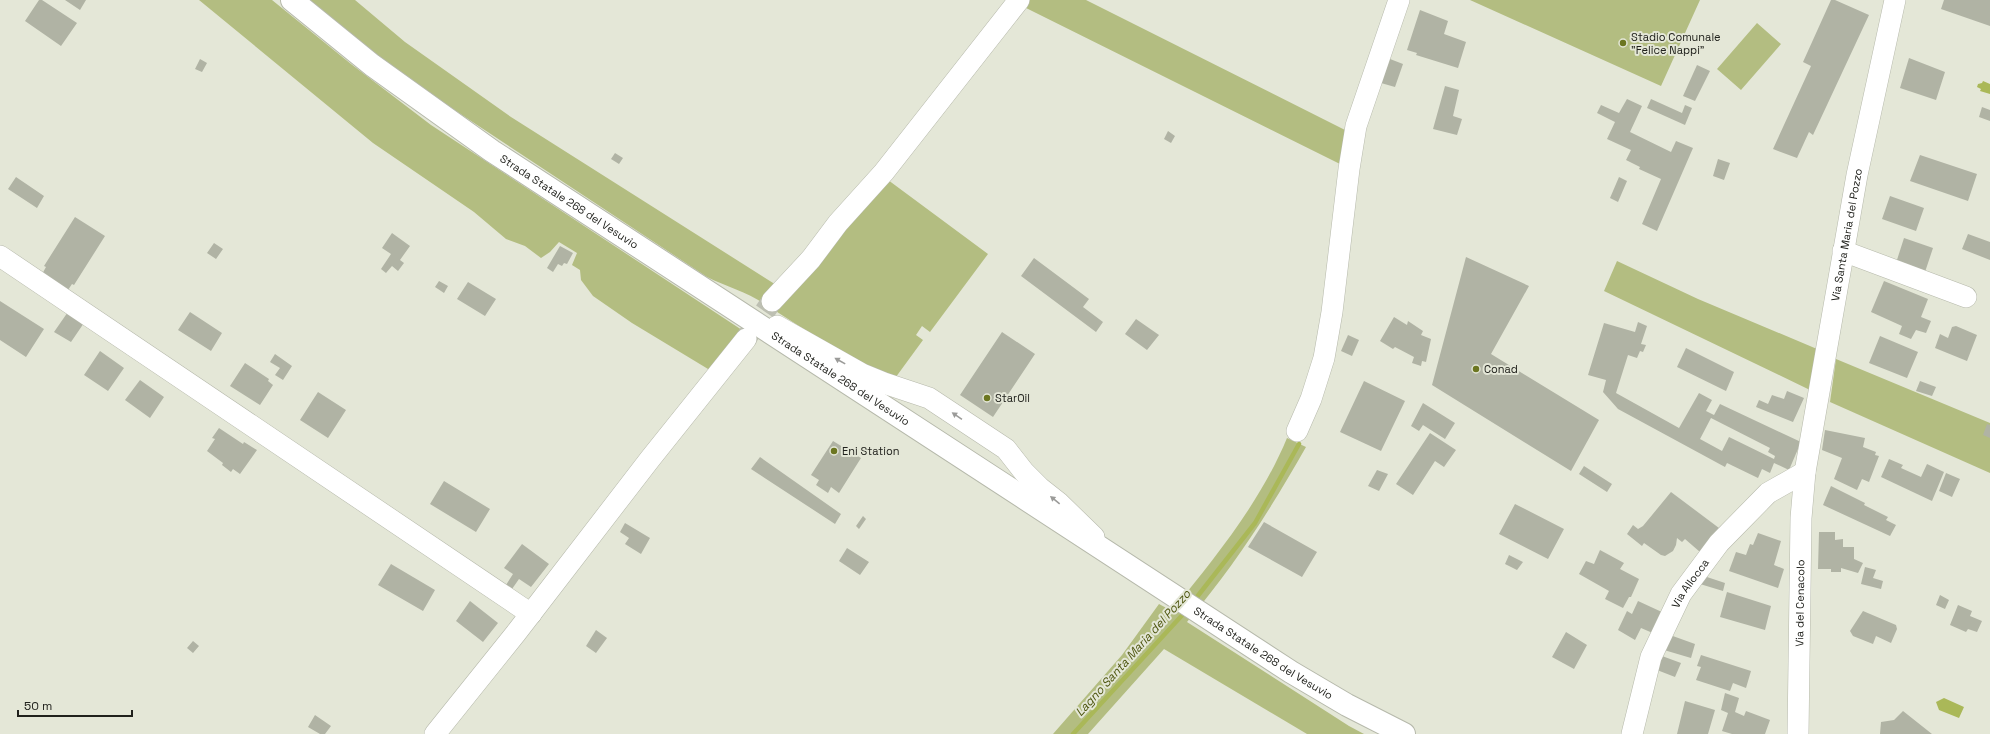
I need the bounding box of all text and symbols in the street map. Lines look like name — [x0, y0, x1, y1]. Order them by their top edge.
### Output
place label: Stadio Comunale "Felice Nappi" — [1631, 30, 1721, 57]
marker: Stadio Comunale "Felice Nappi" — [1618, 38, 1628, 48]
street label: Strada Statale 268 del Vesuvio — [497, 151, 641, 252]
street label: Via Santa Maria del Pozzo — [1828, 167, 1865, 302]
street label: Strada Statale 268 del Vesuvio — [769, 328, 913, 429]
one-way arrow — [834, 357, 846, 364]
place label: Conad — [1484, 362, 1518, 376]
marker: Conad — [1471, 364, 1481, 374]
place label: StarOil — [995, 391, 1030, 405]
marker: StarOil — [982, 393, 992, 403]
one-way arrow — [952, 412, 962, 420]
place label: Eni Station — [842, 444, 900, 458]
marker: Eni Station — [829, 446, 839, 456]
one-way arrow — [1050, 495, 1061, 504]
street label: Via Allocca — [1668, 555, 1712, 610]
street label: Via del Cenacolo — [1792, 559, 1807, 647]
water label: Lagno Santa Maria del Pozzo — [1072, 586, 1195, 720]
street label: Strada Statale 268 del Vesuvio — [1191, 603, 1336, 702]
scale bar — [18, 692, 132, 718]
text: 50 m — [24, 698, 52, 714]

